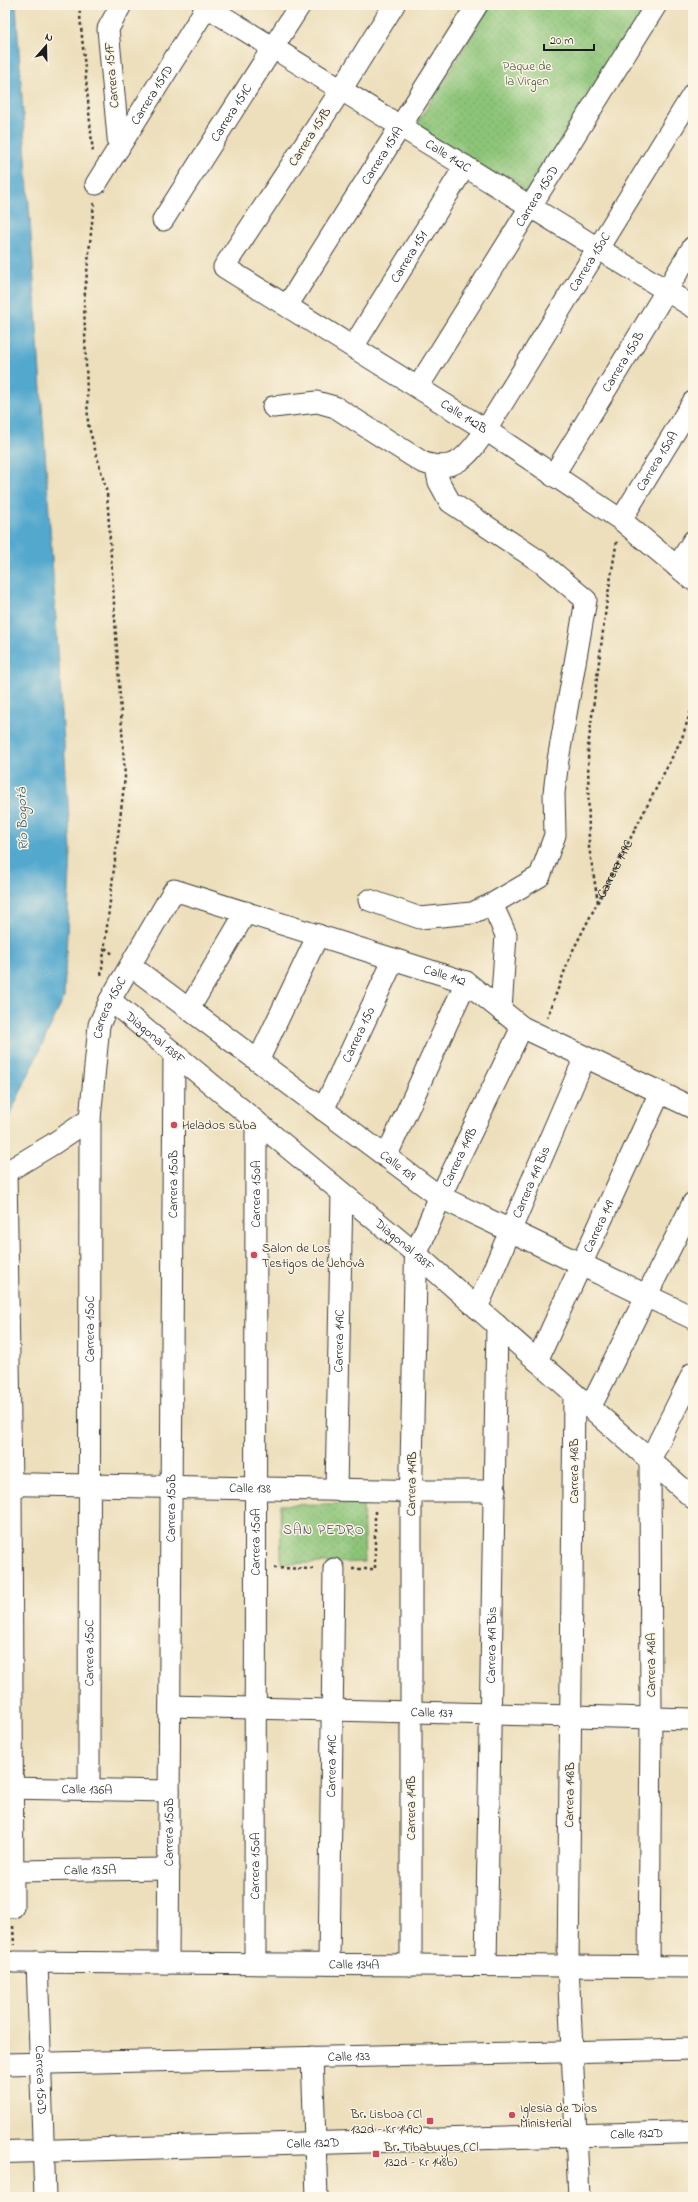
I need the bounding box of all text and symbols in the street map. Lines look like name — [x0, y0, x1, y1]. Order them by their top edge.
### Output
north arrow — [26, 26, 66, 66]
scale bar — [544, 26, 594, 52]
text: N — [43, 29, 55, 46]
text: 20 m — [550, 32, 573, 50]
street label: Carrera 151F — [100, 40, 124, 109]
park label: Paque de la Virgen — [503, 57, 552, 92]
street label: Carrera 151D — [126, 61, 178, 129]
street label: Carrera 151C — [206, 80, 257, 146]
street label: Carrera 151B — [284, 104, 336, 170]
street label: Carrera 151A — [356, 122, 408, 189]
street label: Calle 142C — [422, 134, 475, 177]
street label: Carrera 150D — [511, 162, 563, 230]
street label: Carrera 151 — [385, 227, 432, 287]
street label: Carrera 150C — [564, 228, 615, 295]
street label: Carrera 150B — [597, 327, 649, 396]
street label: Calle 142B — [437, 394, 491, 438]
street label: Carrera 150A — [631, 427, 683, 495]
water label: Río Bogotá — [11, 786, 35, 851]
street label: Carrera 149C — [592, 837, 638, 901]
street label: Calle 142 — [421, 960, 469, 991]
street label: Carrera 150C — [88, 973, 131, 1040]
street label: Carrera 150 — [337, 1004, 380, 1066]
street label: Diagonal 138F — [120, 1006, 190, 1069]
place label: Helados suba — [182, 1116, 256, 1135]
marker: Helados suba — [169, 1120, 179, 1130]
street label: Carrera 149B — [437, 1124, 482, 1190]
street label: Carrera 149 Bis — [507, 1143, 555, 1221]
street label: Calle 139 — [376, 1145, 420, 1185]
street label: Carrera 150B — [163, 1150, 183, 1218]
street label: Carrera 150A — [246, 1160, 265, 1228]
street label: Carrera 149 — [578, 1197, 619, 1256]
street label: Diagonal 138F — [370, 1213, 439, 1276]
place label: Salon de Los Testigos de Jehová — [262, 1239, 365, 1274]
marker: Salon de Los Testigos de Jehová — [249, 1250, 259, 1260]
street label: Carrera 150C — [80, 1296, 99, 1362]
street label: Carrera 149C — [329, 1309, 349, 1373]
street label: Carrera 148B — [565, 1438, 584, 1504]
street label: Carrera 149B — [402, 1451, 422, 1516]
street label: Carrera 150B — [161, 1474, 181, 1542]
street label: Calle 138 — [229, 1478, 271, 1498]
street label: Carrera 150A — [246, 1508, 265, 1576]
district label: SAN PEDRO — [283, 1520, 365, 1541]
street label: Carrera 149 Bis — [481, 1606, 502, 1684]
street label: Carrera 150C — [80, 1620, 99, 1686]
street label: Carrera 148A — [642, 1633, 661, 1697]
street label: Calle 137 — [410, 1702, 454, 1723]
street label: Carrera 149C — [322, 1734, 341, 1798]
street label: Carrera 148B — [560, 1762, 580, 1828]
street label: Carrera 149B — [402, 1776, 421, 1840]
street label: Calle 136A — [61, 1780, 113, 1799]
street label: Carrera 150B — [159, 1798, 179, 1866]
street label: Carrera 150A — [246, 1832, 265, 1900]
street label: Calle 135A — [64, 1860, 116, 1880]
street label: Calle 134A — [329, 1955, 379, 1974]
street label: Carrera 150D — [30, 2045, 52, 2115]
street label: Calle 133 — [327, 2047, 370, 2066]
place label: Iglesia de Dios Ministerial — [520, 2099, 598, 2133]
place label: Br. Lisboa (Cl 132d - Kr 149c) — [350, 2105, 422, 2139]
marker: Iglesia de Dios Ministerial — [507, 2110, 517, 2120]
marker: Br. Lisboa (Cl 132d - Kr 149c) — [425, 2116, 435, 2126]
street label: Calle 132D — [610, 2123, 664, 2144]
street label: Calle 132D — [286, 2133, 340, 2153]
place label: Br. Tibabuyes (Cl 132d - Kr 148b) — [383, 2138, 478, 2172]
marker: Br. Tibabuyes (Cl 132d - Kr 148b) — [371, 2149, 381, 2159]

